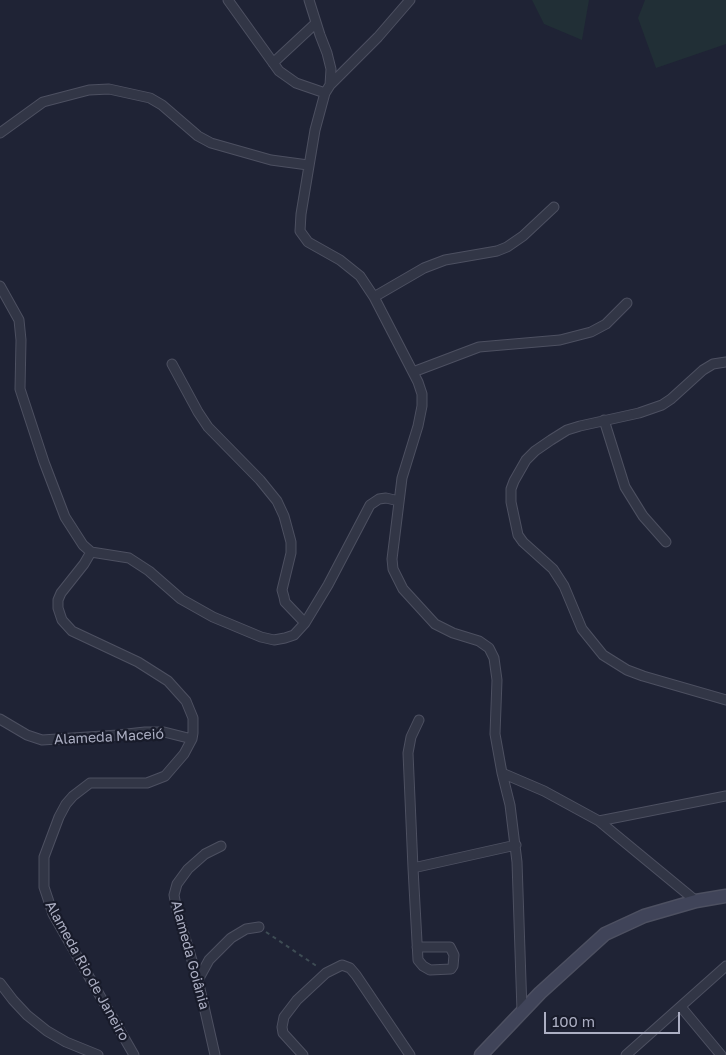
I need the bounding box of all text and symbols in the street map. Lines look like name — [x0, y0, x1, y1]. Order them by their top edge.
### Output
street label: Alameda Maceió — [54, 726, 164, 748]
street label: Alameda Rio de Janeiro — [42, 898, 132, 1044]
street label: Alameda Goiânia — [167, 899, 213, 1011]
scale bar — [546, 1002, 682, 1034]
text: 100 m — [552, 1012, 595, 1030]

